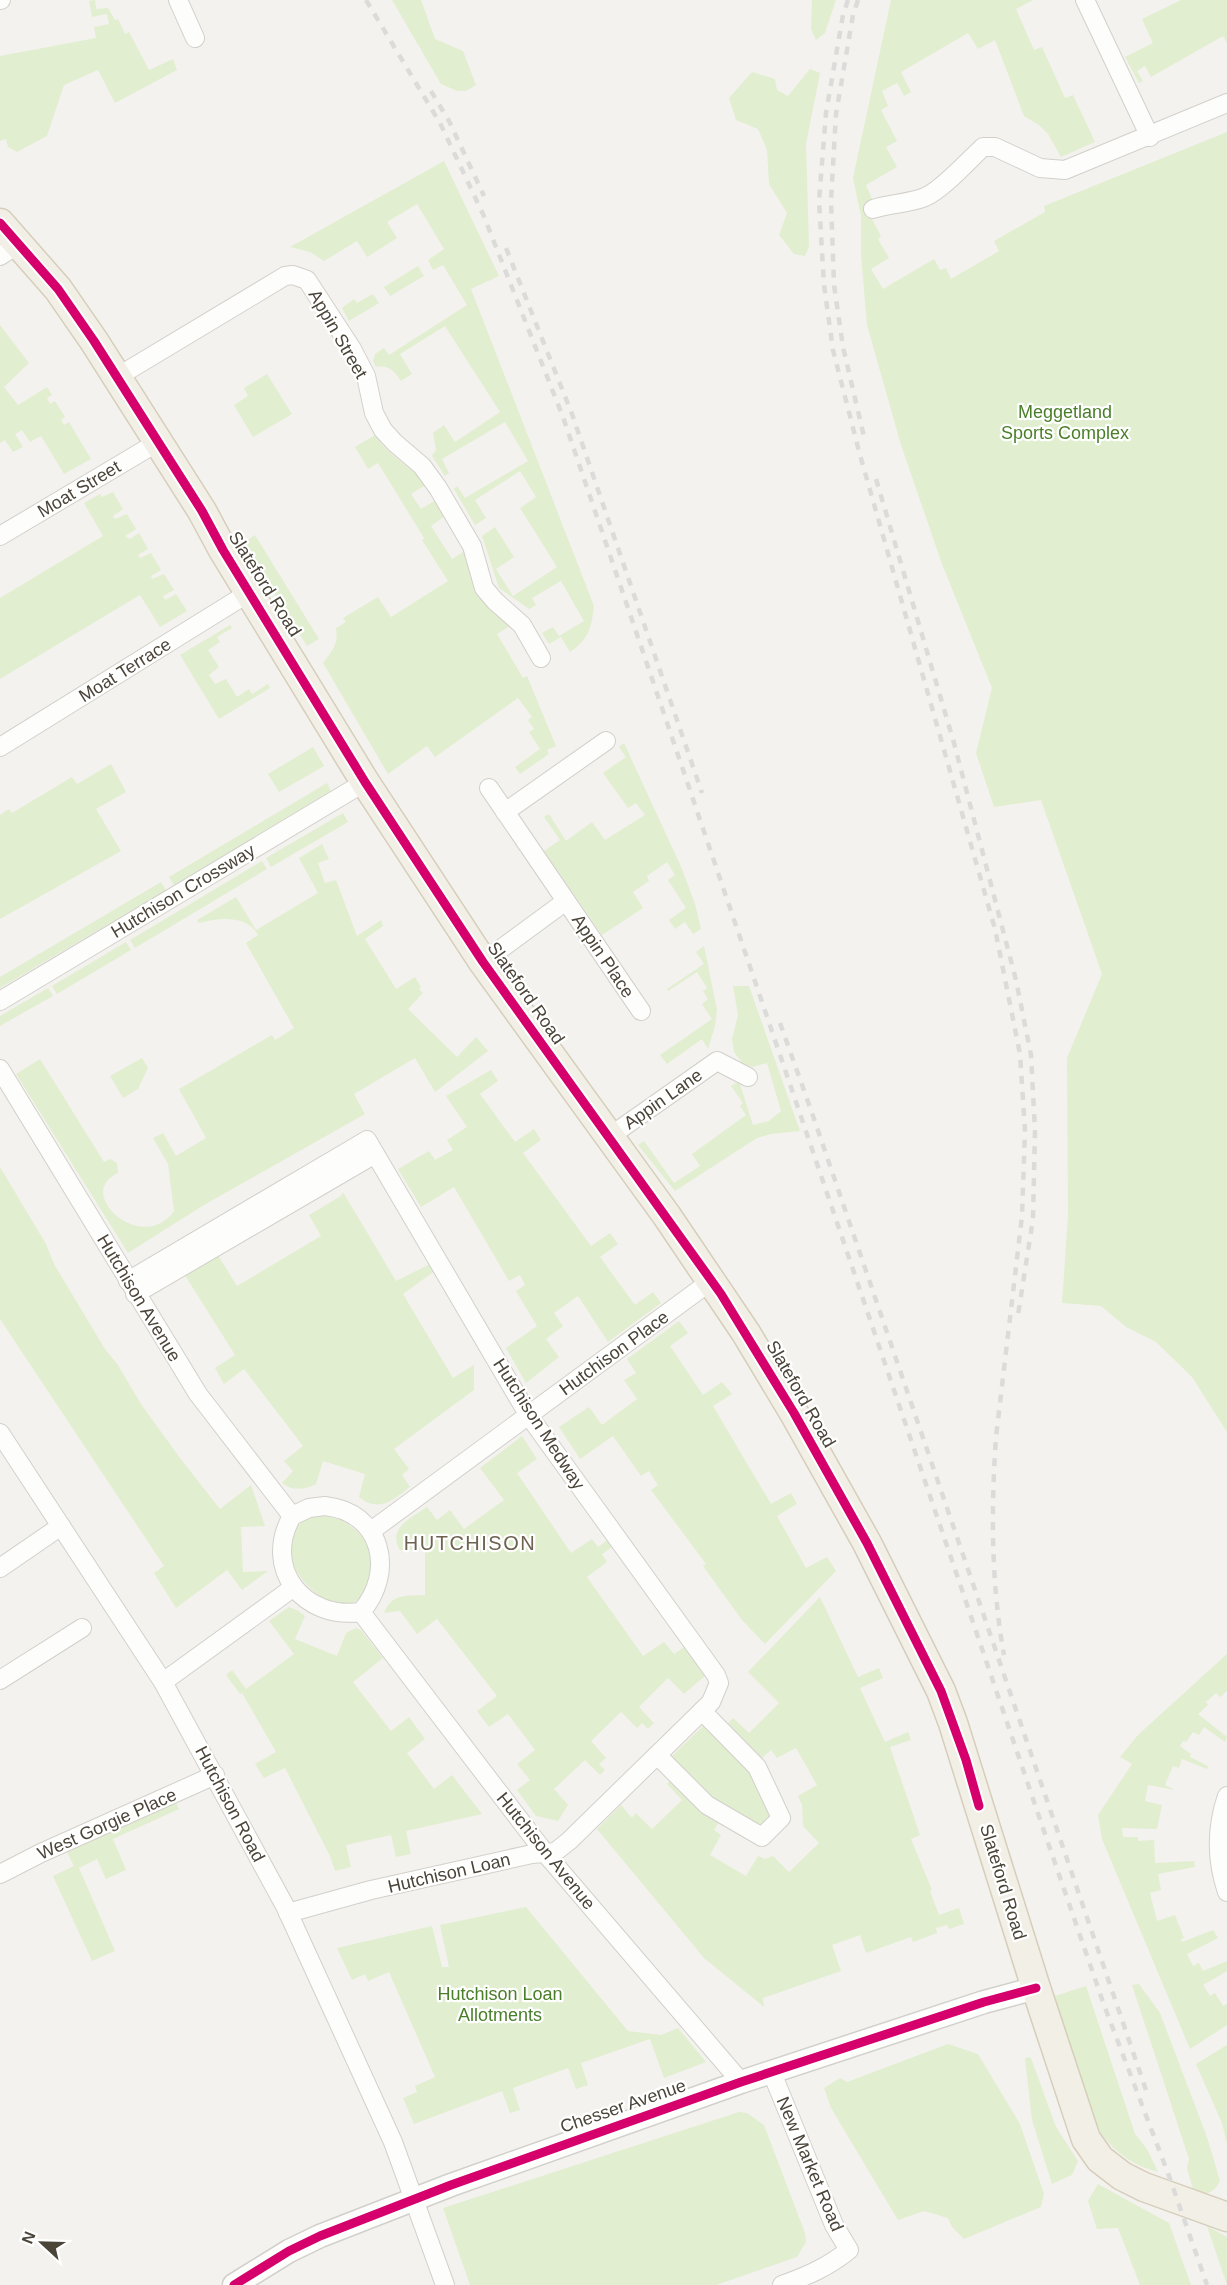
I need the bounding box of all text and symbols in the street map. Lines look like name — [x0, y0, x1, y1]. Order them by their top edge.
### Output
street label: Appin Street — [305, 286, 371, 382]
park label: Meggetland Sports Complex — [1001, 402, 1129, 443]
street label: Moat Street — [34, 456, 124, 522]
street label: Slateford Road — [225, 528, 305, 640]
street label: Moat Terrace — [75, 634, 175, 706]
street label: Hutchison Crossway — [108, 840, 258, 942]
street label: Appin Place — [568, 911, 638, 1001]
street label: Slateford Road — [483, 938, 569, 1048]
street label: Appin Lane — [620, 1065, 706, 1133]
street label: Hutchison Avenue — [93, 1231, 185, 1365]
street label: Hutchison Place — [556, 1307, 672, 1399]
street label: Slateford Road — [762, 1337, 840, 1451]
street label: Hutchison Medway — [489, 1355, 589, 1493]
district label: HUTCHISON — [404, 1532, 536, 1554]
street label: Hutchison Road — [191, 1743, 269, 1865]
street label: West Gorgie Place — [35, 1784, 179, 1864]
street label: Hutchison Avenue — [493, 1788, 599, 1914]
street label: Slateford Road — [976, 1822, 1030, 1942]
street label: Hutchison Loan — [386, 1849, 512, 1897]
park label: Hutchison Loan Allotments — [437, 1984, 563, 2025]
street label: Chesser Avenue — [557, 2075, 689, 2137]
street label: New Market Road — [773, 2094, 847, 2234]
north arrow — [12, 2213, 72, 2273]
text: N — [19, 2229, 39, 2246]

